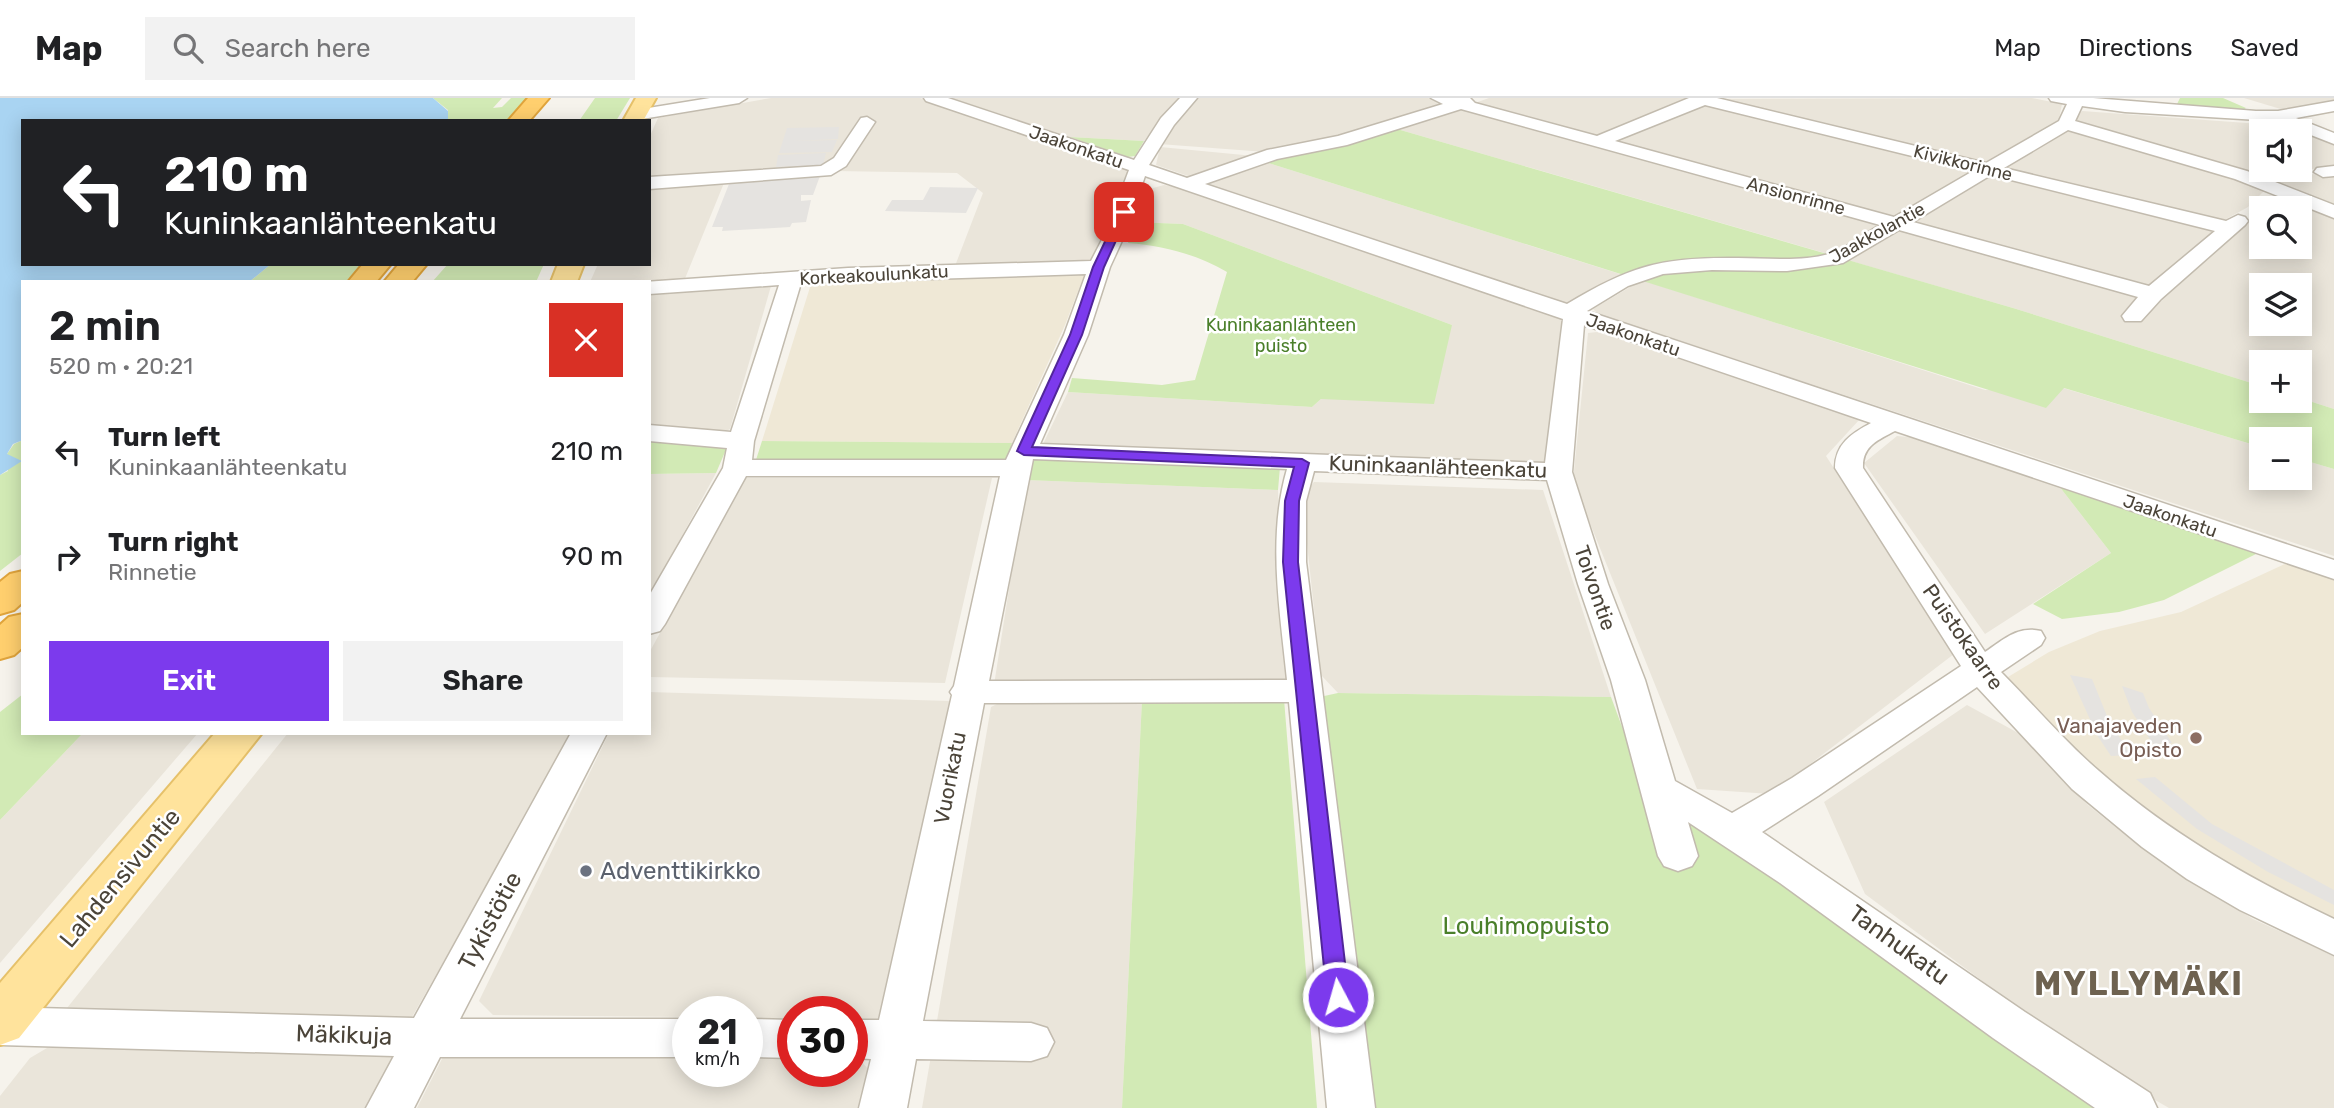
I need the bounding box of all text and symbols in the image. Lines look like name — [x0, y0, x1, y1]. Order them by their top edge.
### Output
search box — [145, 17, 635, 80]
text: Map — [35, 29, 103, 68]
icon: search — [169, 29, 207, 67]
text: Search here — [225, 33, 370, 64]
text: Map — [1994, 34, 2041, 62]
text: Directions — [2079, 34, 2192, 62]
text: Saved — [2230, 34, 2299, 62]
map controls — [2249, 119, 2312, 490]
button: sound — [2249, 119, 2312, 182]
street label: Jaakonkatu — [1026, 121, 1126, 173]
street label: Kivikkorinne — [1911, 140, 2015, 186]
text: 210 m — [164, 145, 309, 203]
icon: left — [49, 147, 140, 238]
street label: Ansionrinne — [1744, 172, 1848, 220]
pin — [1094, 182, 1154, 242]
icon: arrive — [1105, 193, 1143, 231]
button: search — [2249, 196, 2312, 259]
street label: Jaakkolantie — [1825, 198, 1929, 268]
text: Kuninkaanlähteenkatu — [164, 204, 497, 242]
street label: Korkeakoulunkatu — [799, 260, 949, 290]
button: layers — [2249, 273, 2312, 336]
text: 2 min — [49, 301, 161, 351]
button: close — [549, 303, 623, 377]
street label: Jaakonkatu — [1583, 309, 1683, 361]
park label: Kuninkaanlähteen puisto — [1206, 314, 1356, 357]
button: + — [2249, 350, 2312, 413]
text: 520 m · 20:21 — [49, 352, 193, 380]
text: Turn left — [108, 422, 220, 453]
button: − — [2249, 427, 2312, 490]
icon: left — [49, 433, 87, 471]
text: 210 m — [551, 436, 623, 467]
street label: Kuninkaanlähteenkatu — [1328, 450, 1548, 483]
text: Kuninkaanlähteenkatu — [108, 453, 347, 481]
street label: Jaakonkatu — [2120, 490, 2220, 542]
text: Turn right — [108, 527, 238, 558]
icon: right — [49, 538, 87, 576]
text: 90 m — [562, 541, 623, 572]
street label: Toivontie — [1569, 542, 1622, 634]
text: Rinnetie — [108, 558, 197, 586]
street label: Puistokaarre — [1918, 579, 2009, 694]
button: Exit — [49, 641, 329, 721]
button: Share — [343, 641, 623, 721]
place label: Vanajaveden Opisto — [2057, 713, 2182, 762]
street label: Vuorikatu — [928, 730, 971, 826]
marker: Vanajaveden Opisto — [2188, 730, 2204, 746]
street label: Lahdensivuntie — [54, 803, 186, 953]
place label: Adventtikirkko — [600, 857, 761, 885]
marker: Adventtikirkko — [578, 863, 594, 879]
street label: Tykistötie — [452, 867, 528, 975]
street label: Tanhukatu — [1843, 899, 1955, 991]
park label: Louhimopuisto — [1443, 912, 1609, 940]
position arrow — [1301, 960, 1375, 1034]
district label: MYLLYMÄKI — [2034, 964, 2244, 1003]
speed limit sign: 30 — [777, 996, 868, 1087]
text: 21 — [697, 1011, 738, 1053]
street label: Mäkikuja — [295, 1019, 393, 1051]
text: km/h — [695, 1048, 740, 1070]

